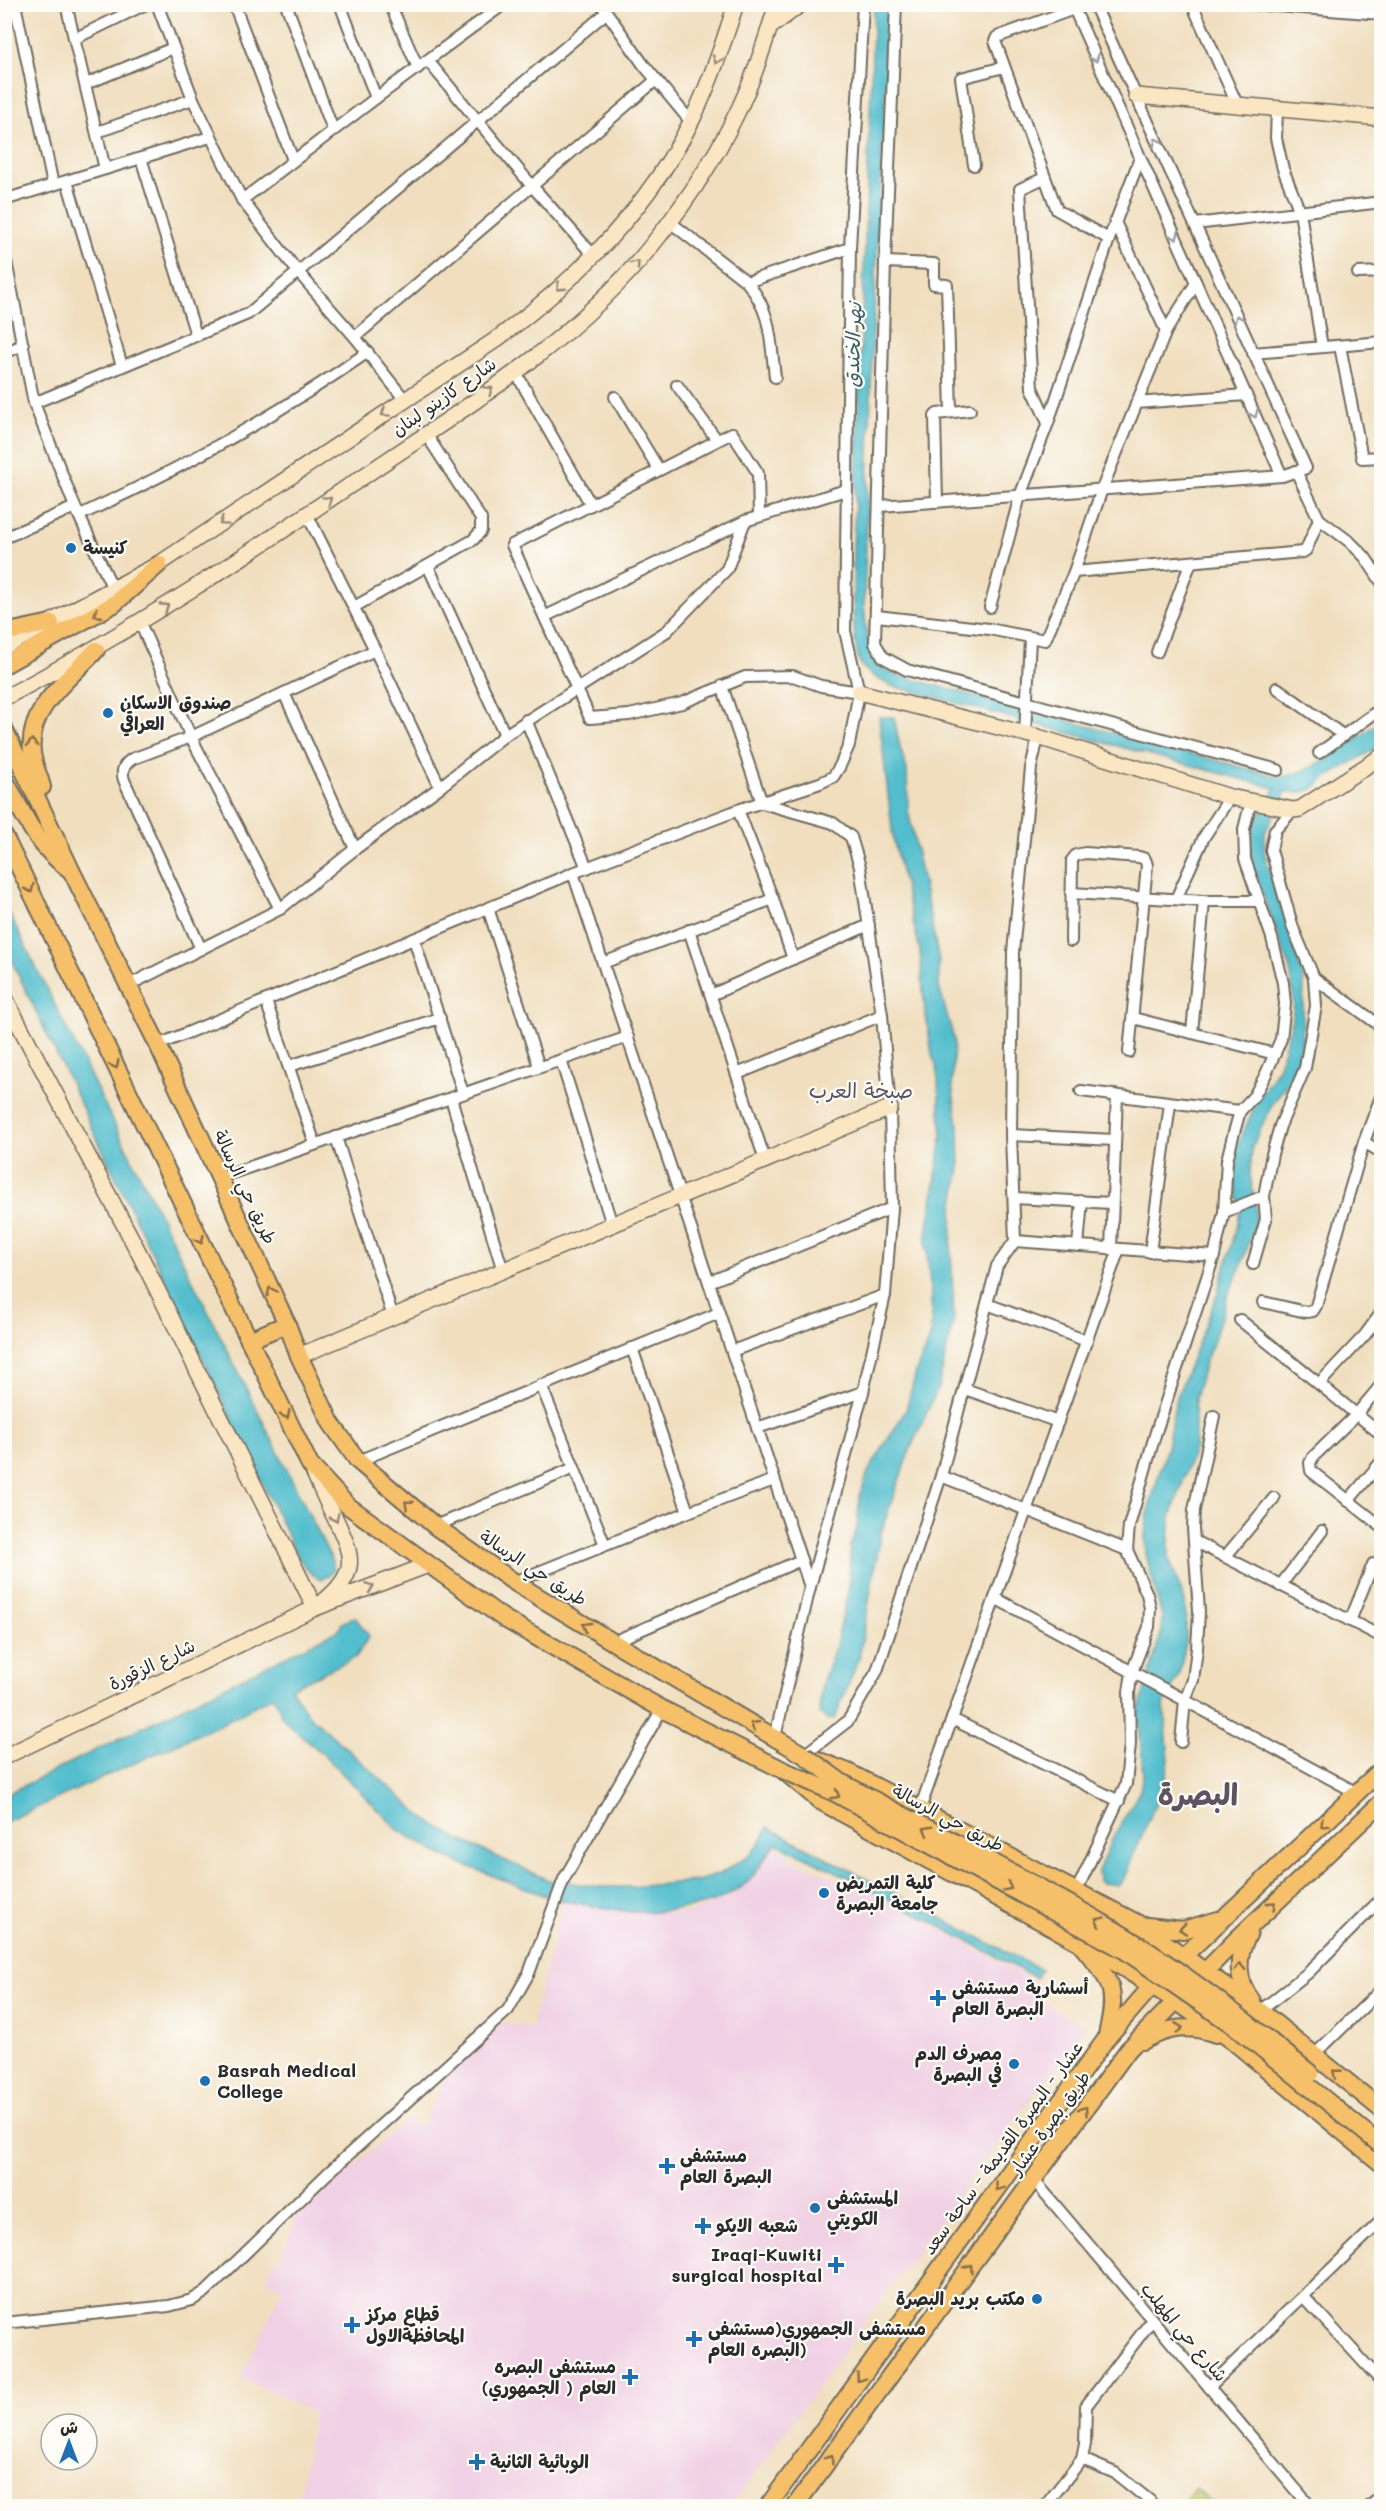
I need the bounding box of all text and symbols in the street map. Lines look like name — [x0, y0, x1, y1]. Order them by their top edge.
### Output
one-way arrow — [1088, 52, 1100, 63]
one-way arrow — [712, 54, 724, 65]
one-way arrow — [1152, 137, 1164, 148]
one-way arrow — [1167, 230, 1179, 241]
one-way arrow — [629, 259, 640, 270]
one-way arrow — [557, 280, 567, 291]
water label: نهر الخندق — [838, 299, 867, 388]
one-way arrow — [1233, 314, 1245, 325]
street label: شارع كازينو لبنان — [386, 351, 501, 442]
one-way arrow — [482, 386, 493, 397]
one-way arrow — [381, 406, 392, 417]
one-way arrow — [1247, 408, 1259, 419]
one-way arrow — [322, 496, 332, 508]
one-way arrow — [219, 515, 230, 526]
place label: كنيسة — [83, 535, 128, 559]
marker: كنيسة — [64, 541, 78, 555]
one-way arrow — [158, 603, 169, 614]
one-way arrow — [93, 606, 103, 618]
place label: صندوق الاسكان العراقي — [120, 690, 232, 737]
marker: صندوق الاسكان العراقي — [101, 706, 115, 720]
one-way arrow — [26, 738, 38, 747]
one-way arrow — [22, 883, 34, 894]
one-way arrow — [107, 1058, 119, 1069]
district label: صبخة العرب — [809, 1076, 913, 1104]
street label: طريق حي الرسالة — [204, 1126, 283, 1250]
one-way arrow — [193, 1234, 205, 1245]
one-way arrow — [267, 1286, 279, 1297]
one-way arrow — [279, 1409, 290, 1420]
one-way arrow — [404, 1500, 415, 1511]
one-way arrow — [327, 1511, 339, 1522]
street label: طريق حي الرسالة — [472, 1523, 592, 1615]
one-way arrow — [364, 1582, 375, 1594]
one-way arrow — [582, 1621, 592, 1633]
street label: شارع الزقورة — [104, 1633, 199, 1696]
one-way arrow — [750, 1720, 760, 1732]
district label: البصرة — [1158, 1773, 1238, 1813]
street label: طريق حي الرسالة — [886, 1778, 1009, 1861]
one-way arrow — [830, 1788, 840, 1799]
one-way arrow — [1321, 1817, 1331, 1828]
one-way arrow — [923, 1826, 933, 1837]
place label: كلية التمريض جامعة البصرة — [836, 1870, 938, 1915]
one-way arrow — [1002, 1879, 1013, 1891]
marker: كلية التمريض جامعة البصرة — [817, 1886, 831, 1900]
one-way arrow — [1266, 1901, 1276, 1912]
one-way arrow — [1095, 1917, 1106, 1928]
one-way arrow — [1178, 1922, 1187, 1935]
one-way arrow — [1234, 1963, 1246, 1972]
place label: أسشارية مستشفى البصرة العام — [952, 1975, 1088, 2023]
marker: أسشارية مستشفى البصرة العام — [929, 1989, 947, 2007]
one-way arrow — [1174, 2023, 1183, 2035]
street label: عشار - البصرة القديمة - ساحة سعد — [916, 2036, 1088, 2259]
place label: مصرف الدم في البصرة — [915, 2041, 1002, 2088]
marker: مصرف الدم في البصرة — [1007, 2057, 1021, 2071]
place label: Basrah Medical College — [217, 2058, 356, 2103]
street label: طريق بصرة عشار — [1002, 2065, 1095, 2181]
one-way arrow — [1332, 2070, 1343, 2081]
marker: Basrah Medical College — [198, 2074, 212, 2088]
one-way arrow — [1077, 2105, 1088, 2116]
place label: مستشفى البصرة العام — [680, 2143, 772, 2191]
marker: مستشفى البصرة العام — [658, 2157, 676, 2175]
one-way arrow — [995, 2180, 1006, 2191]
place label: المستشفى الكويتي — [827, 2185, 898, 2235]
marker: المستشفى الكويتي — [808, 2201, 822, 2215]
place label: شعبه الايكو — [715, 2213, 798, 2237]
marker: شعبه الايكو — [694, 2217, 712, 2235]
place label: Iraqi-Kuwiti surgical hospital — [671, 2242, 822, 2287]
marker: Iraqi-Kuwiti surgical hospital — [827, 2256, 845, 2274]
one-way arrow — [962, 2263, 973, 2274]
street label: شارع حي المهلب — [1132, 2277, 1233, 2389]
place label: مكتب بريد البصرة — [896, 2286, 1025, 2310]
marker: مكتب بريد البصرة — [1030, 2292, 1044, 2306]
place label: قطاع مركز المحافظةالاول — [364, 2302, 464, 2347]
marker: قطاع مركز المحافظةالاول — [343, 2316, 361, 2334]
place label: مستشفى الجمهوري(مستشفى البصره العام) — [708, 2316, 926, 2364]
marker: مستشفى الجمهوري(مستشفى البصره العام) — [685, 2330, 703, 2348]
place label: مستشفى البصره العام ( الجمهوري) — [482, 2354, 616, 2402]
marker: مستشفى البصره العام ( الجمهوري) — [621, 2368, 639, 2386]
one-way arrow — [856, 2372, 867, 2383]
north arrow — [39, 2412, 99, 2472]
text: ش — [60, 2416, 78, 2437]
place label: الوبائية الثانية — [490, 2449, 589, 2474]
marker: الوبائية الثانية — [468, 2453, 486, 2471]
one-way arrow — [823, 2455, 834, 2466]

